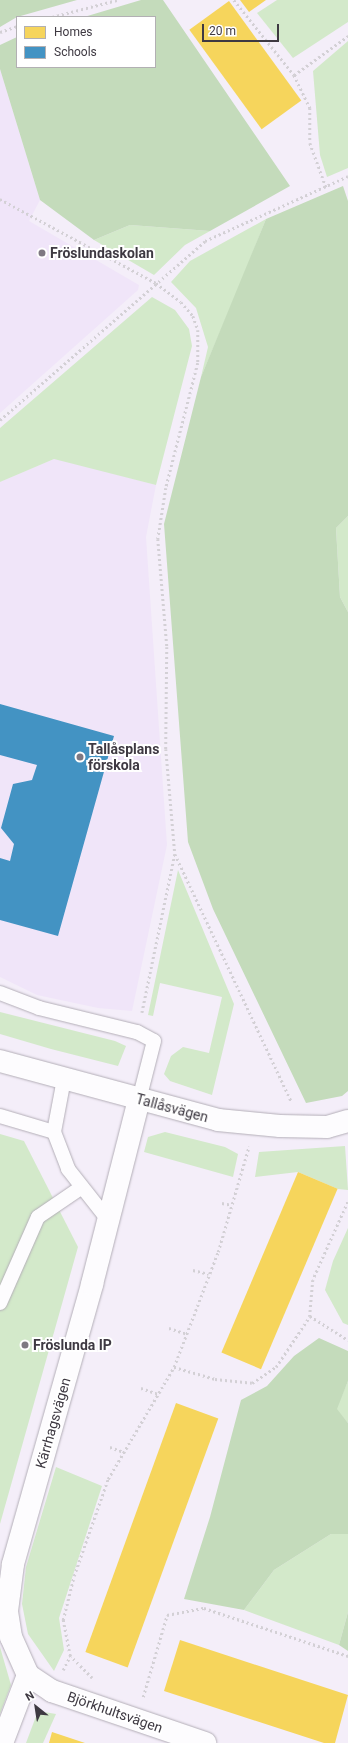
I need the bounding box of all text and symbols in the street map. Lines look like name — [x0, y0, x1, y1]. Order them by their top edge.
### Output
legend — [16, 16, 156, 68]
scale bar — [204, 16, 281, 42]
text: 20 m — [209, 24, 236, 38]
text: Homes — [54, 25, 92, 39]
text: Schools — [54, 45, 97, 59]
place label: Fröslundaskolan — [50, 245, 154, 261]
marker: Fröslundaskolan — [37, 248, 47, 258]
place label: Tallåsplans förskola — [88, 741, 159, 774]
marker: Tallåsplans förskola — [75, 752, 85, 762]
street label: Tallåsvägen — [134, 1090, 210, 1126]
place label: Fröslunda IP — [33, 1337, 112, 1353]
marker: Fröslunda IP — [20, 1340, 30, 1350]
street label: Kärrhagsvägen — [32, 1376, 74, 1470]
north arrow — [16, 1687, 56, 1727]
street label: Björkhultsvägen — [65, 1688, 165, 1736]
text: N — [23, 1689, 36, 1704]

